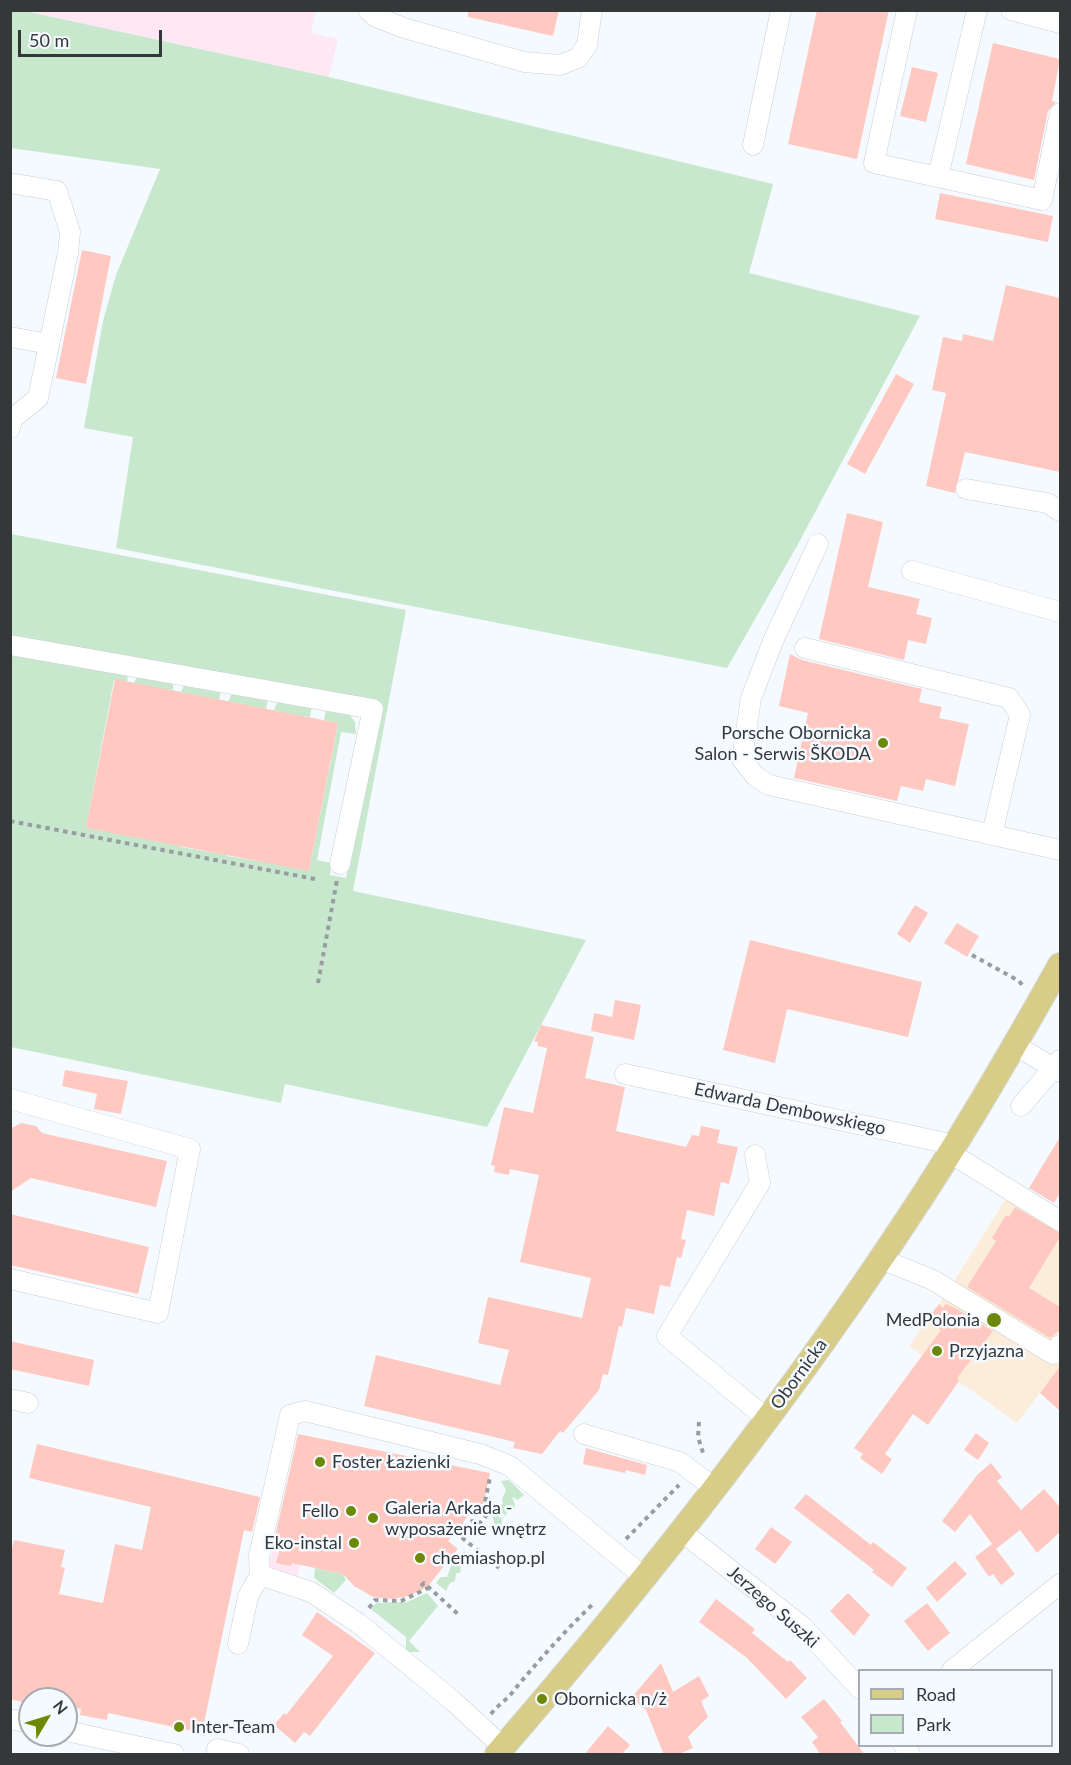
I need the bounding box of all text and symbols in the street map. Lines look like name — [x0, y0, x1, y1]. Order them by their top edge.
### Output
scale bar — [21, 18, 165, 56]
text: 50 m — [29, 29, 69, 51]
place label: Porsche Obornicka Salon - Serwis ŠKODA — [695, 722, 871, 764]
marker: Porsche Obornicka Salon - Serwis ŠKODA — [876, 736, 890, 750]
street label: Edwarda Dembowskiego — [692, 1078, 888, 1140]
place label: MedPolonia — [886, 1309, 980, 1331]
marker: MedPolonia — [985, 1311, 1003, 1329]
street label: Obornicka — [766, 1334, 832, 1414]
place label: Przyjazna — [949, 1340, 1024, 1362]
marker: Przyjazna — [930, 1344, 944, 1358]
place label: Foster Łazienki — [332, 1451, 450, 1473]
marker: Foster Łazienki — [313, 1455, 327, 1469]
place label: Galeria Arkada - wyposażenie wnętrz — [385, 1497, 546, 1540]
place label: Fello — [301, 1500, 339, 1522]
marker: Fello — [344, 1504, 358, 1518]
marker: Galeria Arkada - wyposażenie wnętrz — [366, 1511, 380, 1525]
place label: Eko-instal — [264, 1532, 342, 1554]
marker: Eko-instal — [347, 1536, 361, 1550]
place label: chemiashop.pl — [432, 1547, 545, 1569]
marker: chemiashop.pl — [413, 1551, 427, 1565]
street label: Jerzego Suszki — [723, 1562, 823, 1652]
legend — [858, 1669, 1053, 1747]
text: Road — [916, 1683, 956, 1705]
north arrow — [18, 1687, 78, 1747]
place label: Obornicka n/ż — [554, 1688, 667, 1710]
marker: Obornicka n/ż — [535, 1692, 549, 1706]
text: N — [50, 1696, 72, 1718]
text: Park — [916, 1713, 951, 1735]
place label: Inter-Team — [191, 1716, 275, 1738]
marker: Inter-Team — [172, 1720, 186, 1734]

